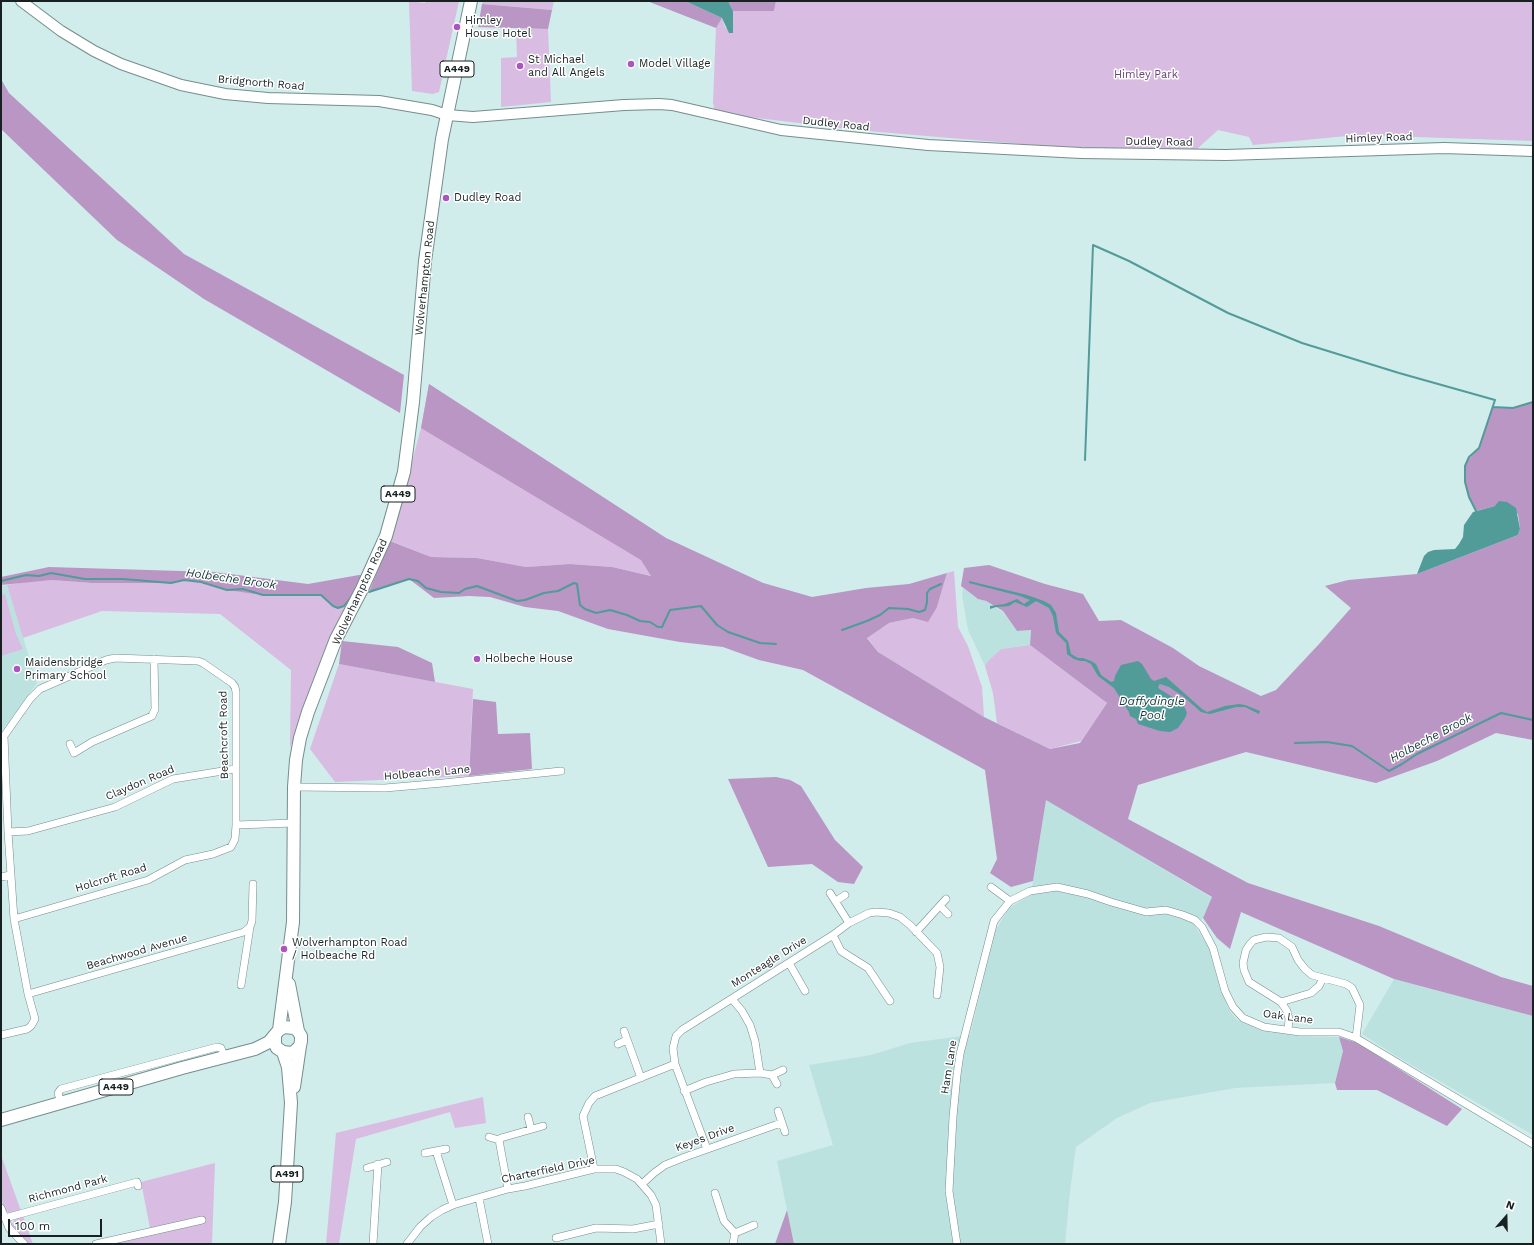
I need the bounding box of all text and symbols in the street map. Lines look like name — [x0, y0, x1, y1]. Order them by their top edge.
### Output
place label: Himley House Hotel — [465, 14, 531, 40]
marker: Himley House Hotel — [452, 22, 462, 32]
place label: St Michael and All Angels — [528, 53, 605, 79]
place label: Model Village — [639, 57, 710, 71]
marker: Model Village — [626, 59, 636, 69]
road number: A449 — [440, 61, 474, 77]
marker: St Michael and All Angels — [515, 61, 525, 71]
park label: Himley Park — [1114, 68, 1178, 82]
street label: Bridgnorth Road — [217, 73, 305, 93]
street label: Dudley Road — [802, 114, 870, 134]
street label: Himley Road — [1345, 130, 1413, 146]
street label: Dudley Road — [1125, 135, 1193, 149]
place label: Dudley Road — [454, 191, 521, 205]
marker: Dudley Road — [441, 193, 451, 203]
street label: Wolverhampton Road — [412, 220, 438, 336]
road number: A449 — [381, 486, 415, 502]
street label: Wolverhampton Road — [330, 537, 390, 647]
water label: Holbeche Brook — [185, 566, 277, 592]
place label: Holbeche House — [485, 652, 573, 666]
marker: Holbeche House — [472, 654, 482, 664]
place label: Maidensbridge Primary School — [25, 656, 106, 682]
marker: Maidensbridge Primary School — [12, 664, 22, 674]
street label: Beachcroft Road — [217, 691, 231, 779]
water label: Daffydingle Pool — [1119, 694, 1185, 722]
water label: Holbeche Brook — [1387, 710, 1475, 766]
street label: Claydon Road — [104, 763, 176, 803]
street label: Holbeache Lane — [383, 763, 471, 783]
street label: Holcroft Road — [74, 861, 148, 895]
street label: Beachwood Avenue — [85, 931, 189, 973]
street label: Monteagle Drive — [729, 933, 809, 991]
place label: Wolverhampton Road / Holbeache Rd — [292, 936, 407, 962]
marker: Wolverhampton Road / Holbeache Rd — [279, 944, 289, 954]
street label: Oak Lane — [1262, 1007, 1314, 1027]
street label: Ham Lane — [938, 1039, 960, 1095]
road number: A449 — [99, 1079, 133, 1095]
street label: Keyes Drive — [674, 1121, 736, 1155]
street label: Charterfield Drive — [500, 1154, 596, 1186]
road number: A491 — [271, 1166, 303, 1182]
street label: Richmond Park — [27, 1172, 109, 1206]
north arrow — [1486, 1197, 1526, 1237]
text: N — [1504, 1198, 1516, 1213]
scale bar — [10, 1211, 104, 1237]
text: 100 m — [15, 1219, 50, 1233]

